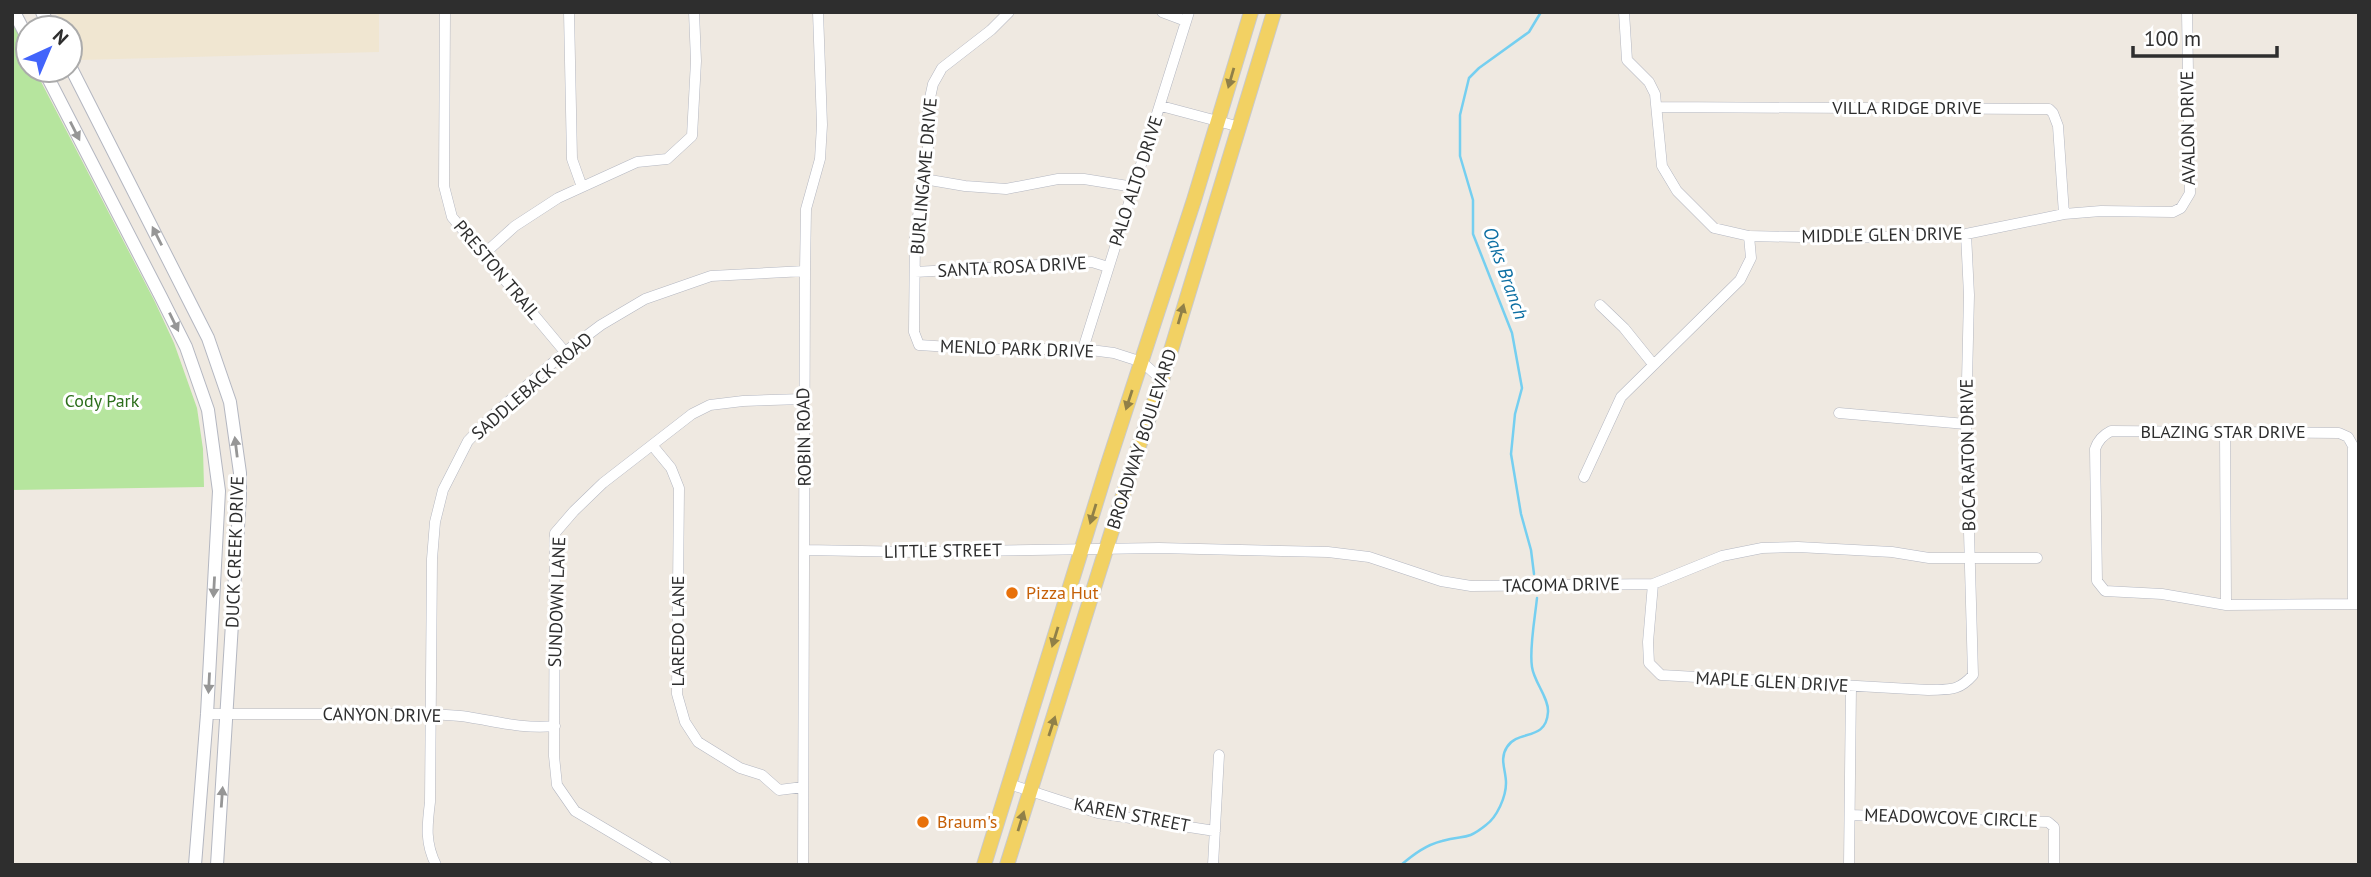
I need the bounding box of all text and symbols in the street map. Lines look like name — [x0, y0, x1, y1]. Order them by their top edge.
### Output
north arrow — [14, 14, 84, 84]
scale bar — [2133, 14, 2276, 58]
text: N — [48, 24, 74, 50]
text: 100 m — [2144, 25, 2201, 52]
one-way arrow — [1225, 67, 1235, 88]
street label: AVALON DRIVE — [2175, 71, 2200, 186]
street label: VILLA RIDGE DRIVE — [1831, 96, 1982, 119]
street label: BURLINGAME DRIVE — [905, 97, 942, 255]
street label: PALO ALTO DRIVE — [1104, 113, 1167, 249]
one-way arrow — [69, 121, 81, 141]
street label: PRESTON TRAIL — [449, 215, 546, 324]
street label: MIDDLE GLEN DRIVE — [1801, 222, 1963, 247]
water label: Oaks Branch — [1478, 223, 1534, 323]
one-way arrow — [151, 226, 162, 246]
street label: SANTA ROSA DRIVE — [937, 251, 1087, 282]
one-way arrow — [1176, 303, 1186, 324]
one-way arrow — [168, 312, 179, 332]
street label: SADDLEBACK ROAD — [466, 327, 597, 444]
street label: MENLO PARK DRIVE — [940, 334, 1094, 363]
street label: BROADWAY BOULEVARD — [1101, 346, 1182, 532]
street label: BOCA RATON DRIVE — [1955, 378, 1980, 532]
street label: ROBIN ROAD — [791, 387, 816, 487]
park label: Cody Park — [65, 389, 140, 412]
one-way arrow — [1123, 390, 1134, 411]
street label: BLAZING STAR DRIVE — [2140, 420, 2306, 443]
one-way arrow — [231, 436, 242, 458]
street label: DUCK CREEK DRIVE — [220, 476, 249, 628]
one-way arrow — [1087, 503, 1097, 524]
street label: SUNDOWN LANE — [543, 536, 570, 668]
street label: LITTLE STREET — [884, 538, 1002, 563]
street label: TACOMA DRIVE — [1502, 572, 1620, 597]
street label: LAREDO LANE — [666, 576, 689, 686]
one-way arrow — [208, 577, 219, 599]
place label: Pizza Hut — [1026, 581, 1099, 604]
marker: Pizza Hut — [1004, 585, 1020, 601]
one-way arrow — [1050, 627, 1060, 648]
street label: MAPLE GLEN DRIVE — [1695, 666, 1849, 697]
one-way arrow — [203, 672, 214, 694]
street label: CANYON DRIVE — [323, 702, 441, 727]
one-way arrow — [1047, 715, 1057, 736]
one-way arrow — [217, 785, 228, 807]
street label: KAREN STREET — [1072, 792, 1192, 837]
street label: MEADOWCOVE CIRCLE — [1864, 803, 2038, 832]
place label: Braum's — [937, 810, 997, 833]
one-way arrow — [1016, 810, 1027, 831]
marker: Braum's — [915, 814, 931, 830]

